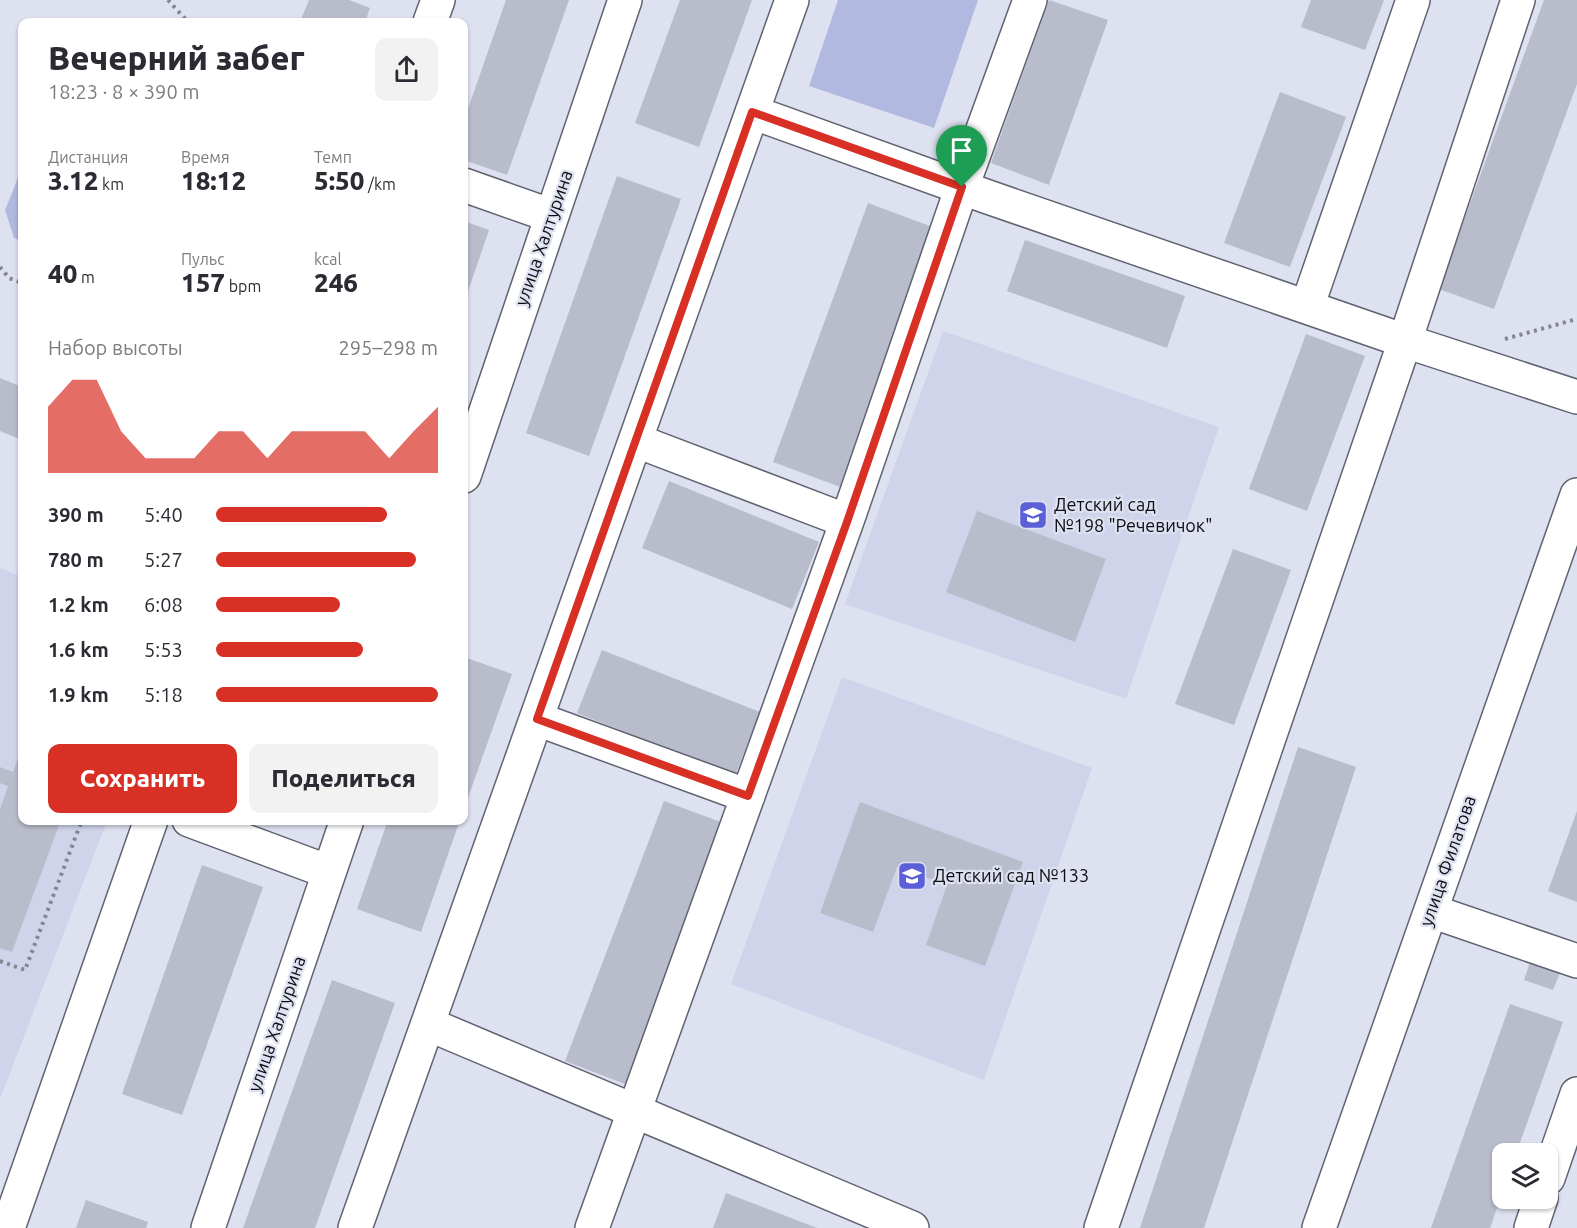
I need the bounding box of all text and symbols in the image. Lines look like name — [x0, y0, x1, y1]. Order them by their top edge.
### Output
button: share — [375, 38, 438, 101]
text: Вечерний забег — [48, 39, 304, 76]
text: 18:23 · 8 × 390 m — [48, 80, 200, 103]
pin — [936, 125, 987, 187]
icon: arrive — [945, 134, 978, 167]
text: Дистанция — [48, 148, 128, 166]
text: Время — [181, 148, 230, 166]
text: Темп — [314, 148, 352, 166]
text: 3.12 — [48, 166, 98, 195]
text: 18:12 — [181, 166, 246, 195]
text: 5:50 — [314, 166, 364, 195]
street label: улица Халтурина — [510, 167, 576, 308]
text: km — [98, 175, 124, 193]
text: /km — [364, 175, 396, 193]
text: Пульс — [181, 250, 225, 268]
text: kcal — [314, 250, 342, 268]
text: 40 — [48, 259, 77, 288]
text: m — [77, 268, 95, 286]
text: 157 — [181, 268, 225, 297]
text: 246 — [314, 268, 358, 297]
text: bpm — [225, 277, 261, 295]
text: Набор высоты — [48, 336, 183, 359]
text: 295–298 m — [339, 336, 438, 359]
place label: Детский сад №198 "Речевичок" — [1054, 494, 1212, 535]
school or university icon: Детский сад №198 "Речевичок" — [1017, 499, 1049, 531]
text: 390 m — [48, 503, 104, 526]
text: 5:40 — [144, 503, 183, 526]
text: 780 m — [48, 548, 104, 571]
text: 5:27 — [144, 548, 183, 571]
text: 1.2 km — [48, 593, 109, 616]
text: 6:08 — [144, 593, 183, 616]
text: 1.6 km — [48, 638, 109, 661]
text: 5:53 — [144, 638, 183, 661]
text: 1.9 km — [48, 683, 109, 706]
text: 5:18 — [144, 683, 183, 706]
button: Сохранить — [48, 744, 237, 813]
button: Поделиться — [249, 744, 438, 813]
street label: улица Филатова — [1415, 793, 1479, 929]
school or university icon: Детский сад №133 — [896, 860, 928, 892]
place label: Детский сад №133 — [933, 865, 1089, 885]
street label: улица Халтурина — [243, 953, 309, 1094]
map controls — [1492, 1143, 1558, 1209]
button: layers — [1492, 1143, 1558, 1209]

